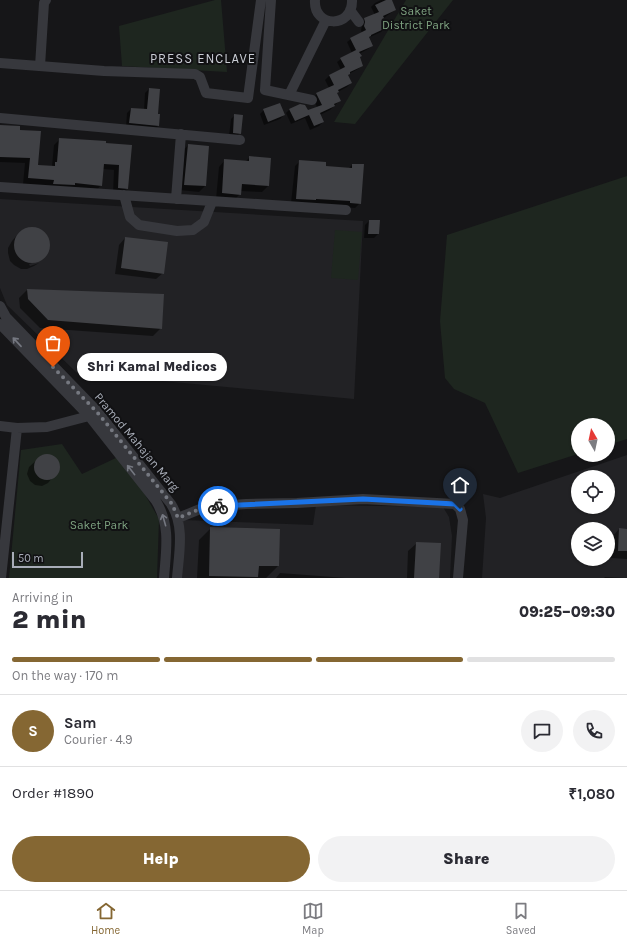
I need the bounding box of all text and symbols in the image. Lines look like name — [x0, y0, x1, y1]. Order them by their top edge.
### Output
park label: Saket District Park — [382, 4, 450, 32]
district label: PRESS ENCLAVE — [150, 51, 256, 66]
pin — [36, 326, 70, 367]
icon: bag — [42, 332, 64, 354]
one-way arrow — [12, 337, 22, 347]
callout: Shri Kamal Medicos — [77, 353, 227, 381]
text: Shri Kamal Medicos — [87, 359, 217, 374]
street label: Pramod Mahajan Marg — [92, 390, 182, 494]
north arrow — [571, 418, 615, 462]
map controls — [571, 418, 615, 566]
one-way arrow — [127, 465, 136, 476]
pin — [443, 468, 477, 509]
button: locate — [571, 470, 615, 514]
icon: home — [449, 474, 471, 496]
courier — [198, 486, 238, 526]
icon: bike — [207, 495, 229, 517]
one-way arrow — [160, 514, 167, 527]
park label: Saket Park — [70, 518, 128, 532]
button: layers — [571, 522, 615, 566]
scale bar — [12, 550, 83, 569]
text: 50 m — [18, 552, 44, 565]
text: Arriving in — [12, 590, 73, 605]
text: 09:25–09:30 — [519, 603, 615, 621]
text: 2 min — [12, 604, 87, 635]
text: On the way · 170 m — [12, 668, 118, 683]
button: chat — [521, 710, 563, 752]
button: phone — [573, 710, 615, 752]
text: Sam — [64, 714, 97, 732]
text: S — [28, 722, 38, 740]
text: Courier · 4.9 — [64, 732, 133, 747]
text: Order #1890 — [12, 784, 94, 802]
text: ₹1,080 — [569, 785, 615, 803]
button: Help — [12, 836, 310, 882]
button: Share — [318, 836, 615, 882]
tab: Home — [91, 900, 120, 937]
tab: Map — [302, 900, 324, 937]
tab: Saved — [506, 900, 536, 937]

